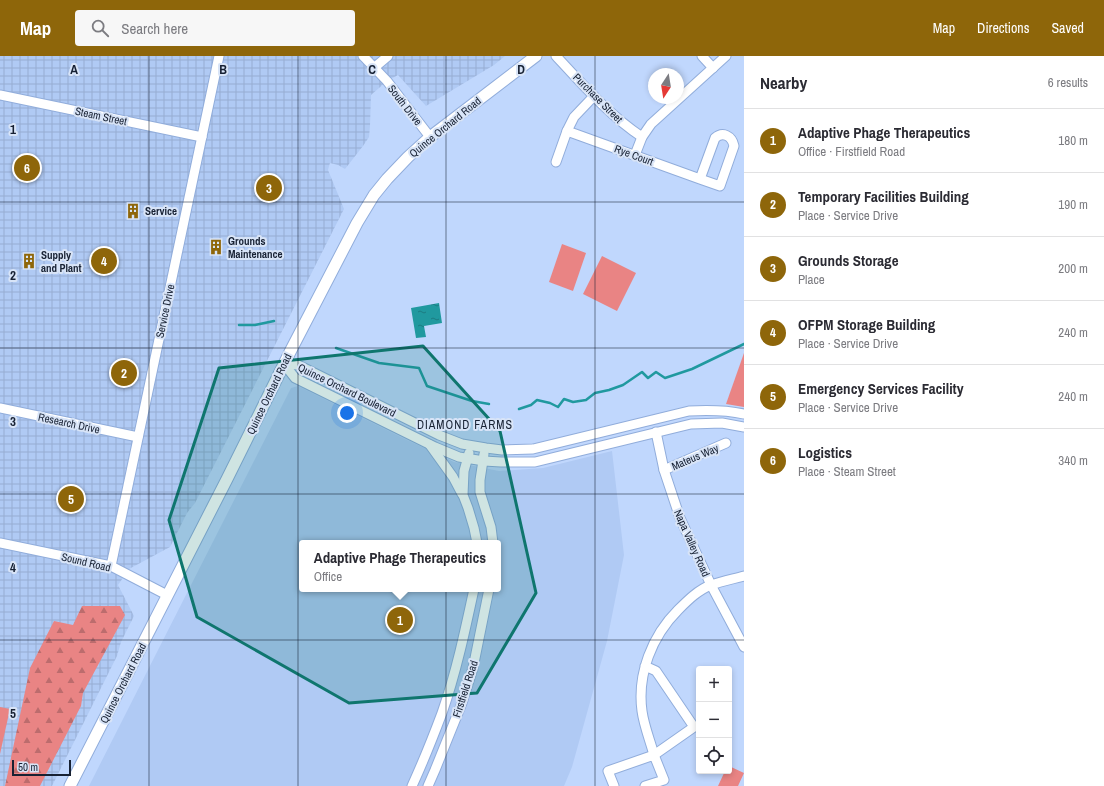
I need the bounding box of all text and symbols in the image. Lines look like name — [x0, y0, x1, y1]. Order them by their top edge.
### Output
search box — [75, 10, 355, 46]
text: Map — [20, 15, 51, 41]
icon: search — [89, 17, 111, 39]
text: Search here — [121, 18, 188, 39]
text: Map — [933, 19, 955, 37]
text: Directions — [977, 19, 1029, 37]
text: Saved — [1051, 19, 1084, 37]
text: A — [70, 61, 78, 78]
text: B — [219, 61, 227, 78]
text: C — [368, 61, 376, 78]
text: D — [517, 61, 525, 78]
north arrow — [648, 68, 684, 104]
street label: Purchase Street — [570, 70, 626, 126]
text: Nearby — [760, 71, 807, 94]
text: 6 results — [1048, 74, 1088, 91]
street label: South Drive — [385, 82, 425, 128]
street label: Quince Orchard Road — [406, 94, 484, 160]
street label: Steam Street — [74, 104, 129, 128]
text: 1 — [10, 121, 16, 138]
text: Adaptive Phage Therapeutics — [798, 122, 970, 143]
text: 1 — [770, 132, 776, 149]
text: 180 m — [1058, 132, 1088, 149]
street label: Rye Court — [613, 141, 656, 169]
text: Office · Firstfield Road — [798, 143, 905, 160]
pin: 6 — [14, 153, 40, 183]
pin: 3 — [256, 173, 282, 203]
text: Temporary Facilities Building — [798, 186, 969, 207]
text: 2 — [770, 196, 776, 213]
text: 190 m — [1058, 196, 1088, 213]
building icon: Service — [124, 202, 142, 220]
place label: Service — [145, 204, 177, 218]
text: Place · Service Drive — [798, 207, 898, 224]
place label: Grounds Maintenance — [228, 234, 283, 261]
building icon: Grounds Maintenance — [207, 238, 225, 256]
pin: 4 — [91, 246, 117, 276]
place label: Supply and Plant — [41, 248, 82, 275]
text: Grounds Storage — [798, 250, 898, 271]
building icon: Supply and Plant — [20, 252, 38, 270]
text: 3 — [770, 260, 776, 277]
text: 200 m — [1058, 260, 1088, 277]
text: 2 — [10, 267, 16, 284]
text: Place — [798, 271, 825, 288]
street label: Service Drive — [152, 283, 178, 339]
text: OFPM Storage Building — [798, 314, 935, 335]
text: 4 — [770, 324, 776, 341]
text: 240 m — [1058, 324, 1088, 341]
text: Place · Service Drive — [798, 335, 898, 352]
street label: Quince Orchard Road — [243, 351, 295, 437]
pin: 2 — [111, 358, 137, 388]
street label: Quince Orchard Boulevard — [296, 360, 398, 420]
text: Emergency Services Facility — [798, 378, 964, 399]
text: 5 — [770, 388, 776, 405]
text: 240 m — [1058, 388, 1088, 405]
text: Place · Service Drive — [798, 399, 898, 416]
your location — [337, 403, 357, 423]
street label: Research Drive — [37, 410, 101, 436]
text: 3 — [10, 413, 16, 430]
district label: DIAMOND FARMS — [417, 417, 513, 433]
street label: Mateus Way — [669, 441, 721, 473]
text: Logistics — [798, 442, 852, 463]
text: 6 — [770, 452, 776, 469]
text: 340 m — [1058, 452, 1088, 469]
text: Place · Steam Street — [798, 463, 896, 480]
pin: 5 — [58, 484, 84, 514]
street label: Napa Valley Road — [671, 507, 713, 579]
popup — [299, 540, 501, 592]
text: Adaptive Phage Therapeutics — [314, 547, 486, 568]
street label: Sound Road — [60, 550, 112, 574]
text: 4 — [10, 559, 16, 576]
text: Office — [314, 568, 342, 585]
pin: 1 — [387, 605, 413, 635]
street label: Quince Orchard Road — [97, 641, 149, 725]
street label: Firstfield Road — [449, 659, 481, 719]
map controls — [696, 666, 732, 774]
button: + — [696, 666, 732, 702]
button: − — [696, 702, 732, 738]
text: 5 — [10, 705, 16, 722]
button: locate — [696, 738, 732, 774]
scale bar — [12, 758, 71, 777]
text: 50 m — [18, 760, 38, 774]

